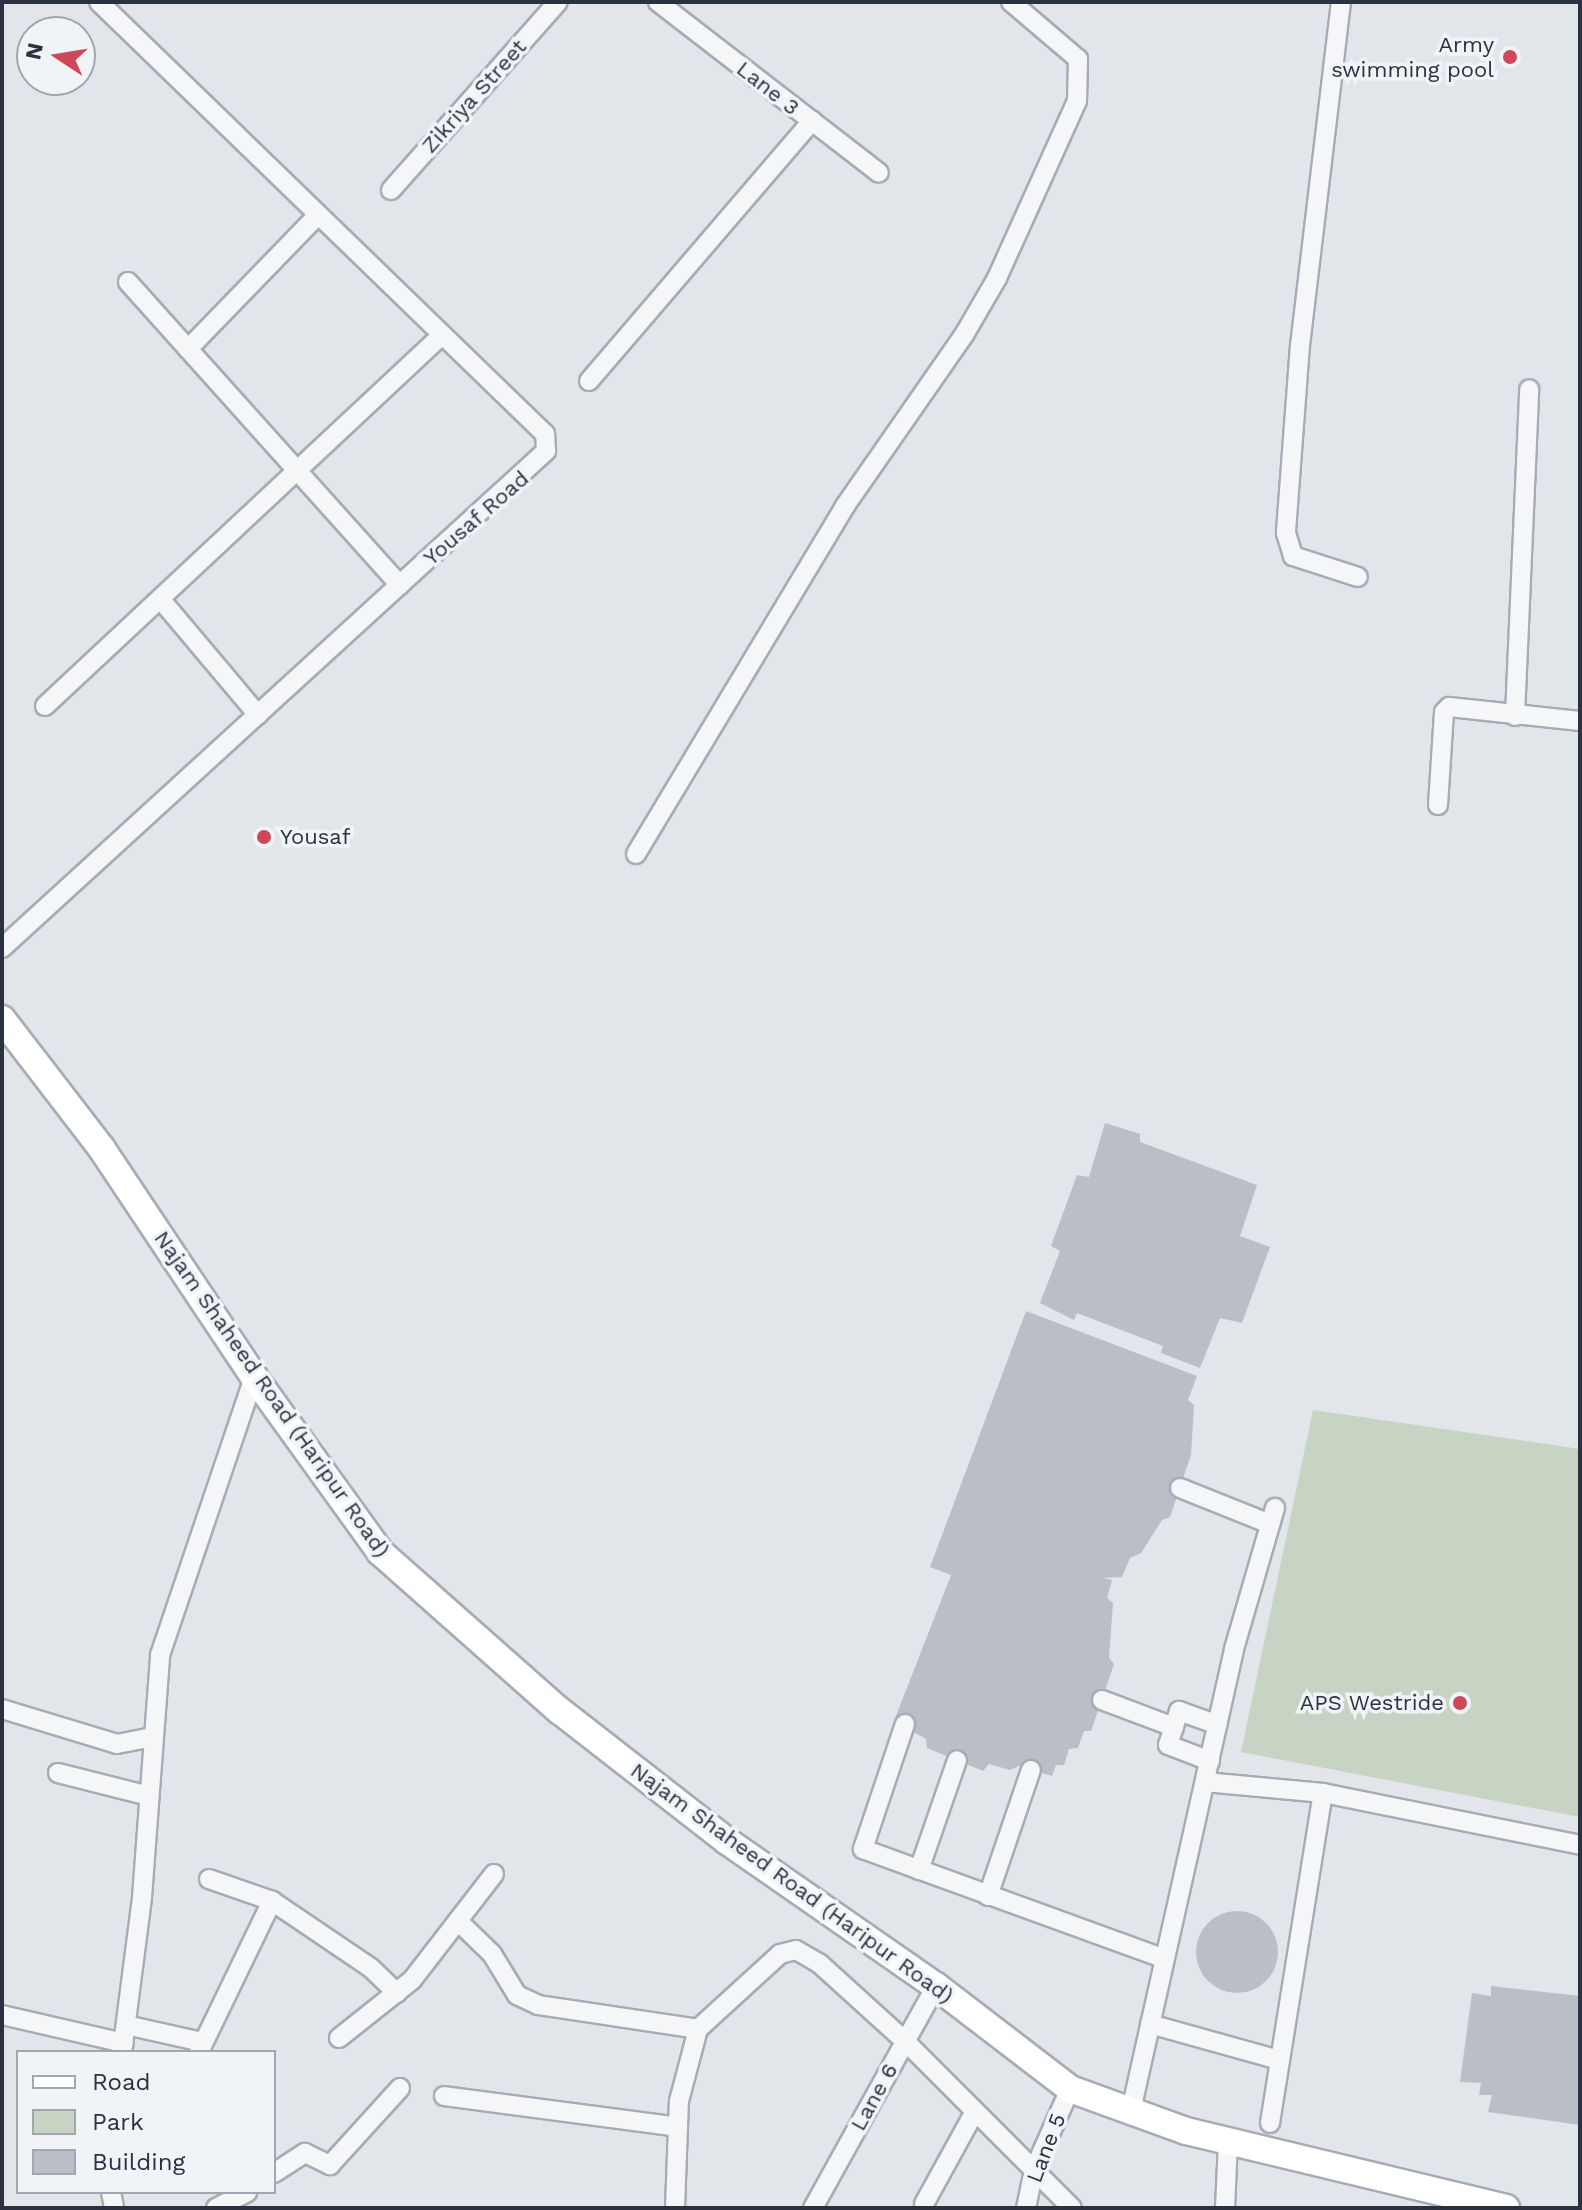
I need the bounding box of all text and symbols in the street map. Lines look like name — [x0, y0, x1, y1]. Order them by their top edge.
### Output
north arrow — [16, 16, 96, 96]
place label: Army swimming pool — [1331, 31, 1494, 82]
street label: Zikriya Street — [416, 34, 532, 158]
text: N — [20, 41, 48, 62]
marker: Army swimming pool — [1501, 48, 1519, 66]
street label: Lane 3 — [731, 55, 805, 121]
street label: Yousaf Road — [418, 465, 534, 571]
place label: Yousaf — [280, 824, 350, 850]
marker: Yousaf — [255, 828, 273, 846]
street label: Najam Shaheed Road (Haripur Road) — [149, 1226, 395, 1562]
place label: APS Westride — [1299, 1690, 1444, 1716]
marker: APS Westride — [1451, 1694, 1469, 1712]
street label: Najam Shaheed Road (Haripur Road) — [625, 1757, 959, 2009]
legend — [16, 2050, 276, 2194]
street label: Lane 6 — [845, 2059, 903, 2135]
text: Road — [92, 2068, 151, 2096]
text: Park — [92, 2108, 144, 2136]
street label: Lane 5 — [1021, 2110, 1071, 2186]
text: Building — [92, 2148, 185, 2176]

